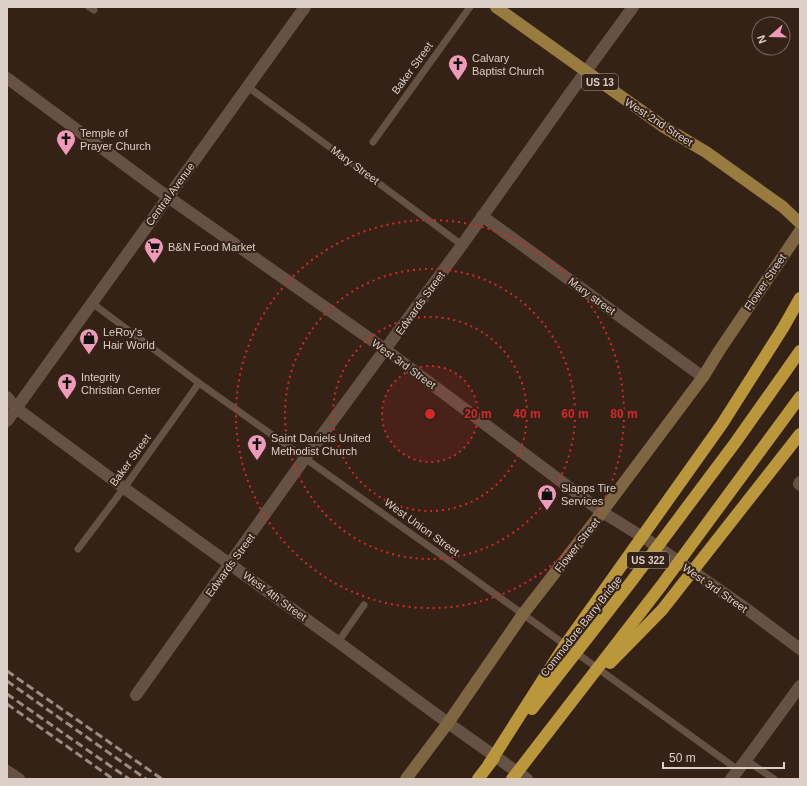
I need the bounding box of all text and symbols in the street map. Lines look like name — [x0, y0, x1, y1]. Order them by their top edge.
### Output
north arrow — [751, 16, 791, 56]
text: N — [755, 34, 769, 45]
street label: Baker Street — [389, 40, 435, 96]
place label: Calvary Baptist Church — [472, 52, 544, 77]
church icon: Calvary Baptist Church — [447, 53, 469, 81]
road number: US 13 — [582, 74, 618, 90]
street label: West 2nd Street — [623, 96, 695, 148]
place label: Temple of Prayer Church — [80, 127, 151, 152]
church icon: Temple of Prayer Church — [55, 128, 77, 156]
street label: Mary Street — [328, 143, 382, 187]
street label: Central Avenue — [143, 160, 197, 228]
supermarket icon: B&N Food Market — [143, 236, 165, 264]
place label: B&N Food Market — [168, 241, 255, 253]
street label: Flower Street — [742, 252, 788, 312]
street label: Edwards Street — [393, 269, 447, 337]
street label: Mary street — [566, 275, 618, 317]
place label: LeRoy's Hair World — [103, 326, 155, 351]
shop icon: LeRoy's Hair World — [78, 327, 100, 355]
street label: West 3rd Street — [370, 337, 438, 391]
place label: Integrity Christian Center — [81, 371, 161, 396]
church icon: Integrity Christian Center — [56, 372, 78, 400]
centre of rings — [423, 407, 437, 421]
text: 20 m — [464, 407, 492, 421]
text: 40 m — [513, 407, 541, 421]
text: 60 m — [561, 407, 589, 421]
text: 80 m — [610, 407, 638, 421]
street label: Baker Street — [107, 432, 153, 488]
place label: Saint Daniels United Methodist Church — [271, 432, 371, 457]
church icon: Saint Daniels United Methodist Church — [246, 433, 268, 461]
place label: Slapps Tire Services — [561, 482, 616, 507]
shop icon: Slapps Tire Services — [536, 483, 558, 511]
street label: West Union Street — [382, 496, 462, 558]
street label: Flower Street — [552, 516, 602, 574]
street label: Edwards Street — [203, 531, 257, 599]
road number: US 322 — [627, 552, 669, 568]
street label: West 3rd Street — [680, 561, 750, 615]
street label: West 4th Street — [241, 569, 309, 623]
street label: Commodore Barry Bridge — [538, 573, 624, 679]
scale bar — [663, 744, 784, 770]
text: 50 m — [669, 751, 696, 765]

